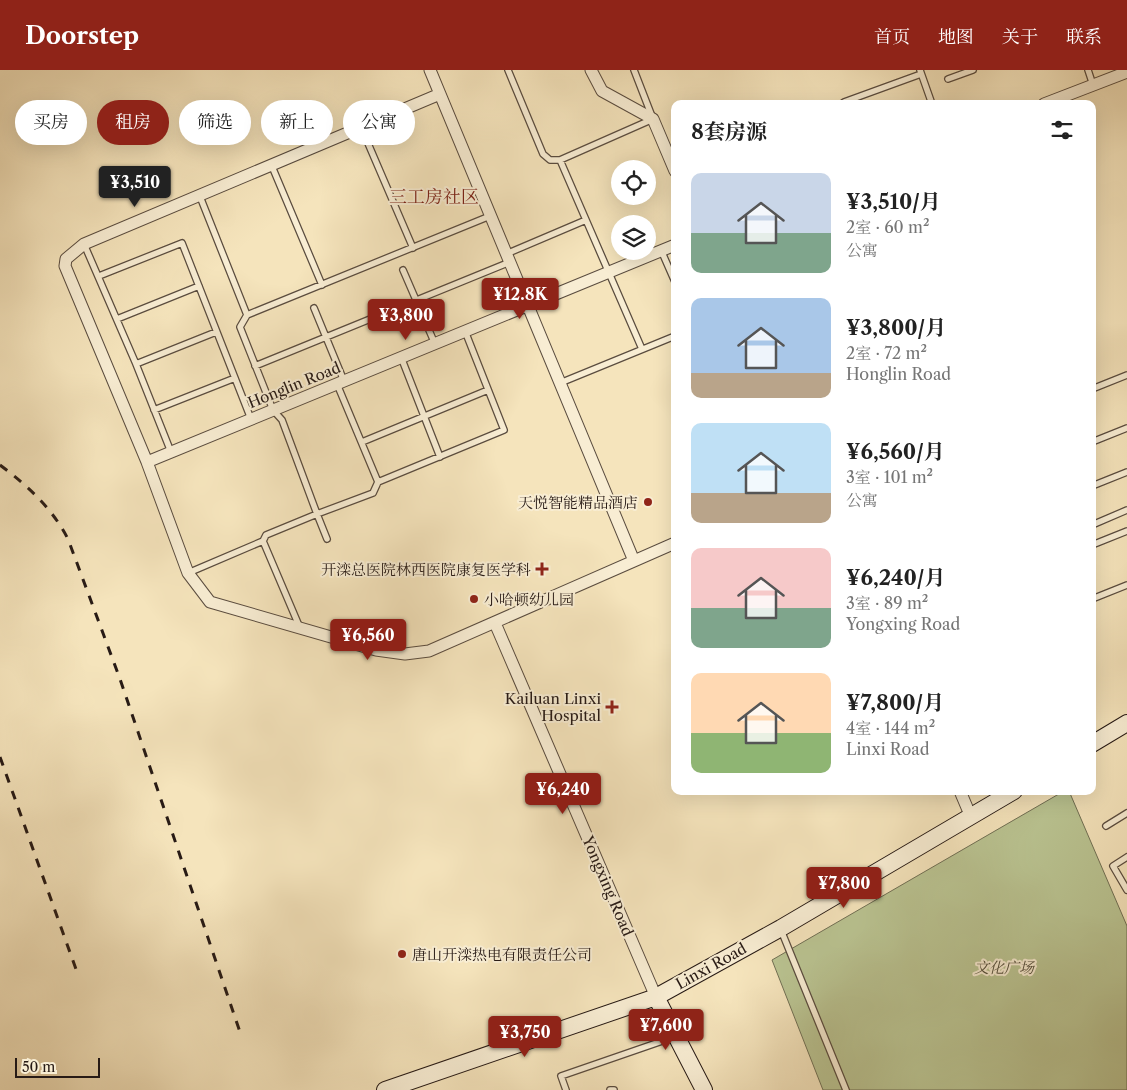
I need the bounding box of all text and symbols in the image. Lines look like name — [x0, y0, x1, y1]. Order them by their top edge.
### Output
text: Doorstep — [25, 21, 139, 50]
text: 首页 — [874, 26, 910, 48]
text: 地图 — [938, 26, 974, 48]
text: 关于 — [1002, 26, 1038, 48]
text: 联系 — [1066, 26, 1102, 48]
chip: 买房 — [15, 100, 87, 145]
chip: 租房 — [97, 100, 169, 145]
chip: 筛选 — [179, 100, 251, 145]
chip: 新上 — [261, 100, 333, 145]
chip: 公寓 — [343, 100, 415, 145]
icon: filters — [1048, 116, 1076, 144]
text: 8套房源 — [691, 119, 767, 144]
map controls — [611, 160, 656, 260]
button: locate — [611, 160, 656, 205]
pin: ¥3,510 — [94, 166, 176, 208]
text: ¥3,510 — [110, 172, 160, 192]
district label: 三工房社区 — [389, 186, 479, 208]
text: ¥3,510/月 — [846, 189, 941, 214]
icon: home — [731, 193, 791, 253]
button: layers — [611, 215, 656, 260]
text: 2室 · 60 m² — [846, 217, 929, 237]
text: 公寓 — [846, 240, 878, 260]
pin: ¥12.8K — [479, 278, 561, 320]
text: ¥12.8K — [493, 284, 547, 304]
pin: ¥3,800 — [365, 298, 447, 341]
text: ¥3,800 — [379, 305, 433, 325]
text: ¥3,800/月 — [846, 315, 946, 340]
icon: home — [731, 318, 791, 378]
text: 2室 · 72 m² — [846, 343, 927, 363]
street label: Honglin Road — [245, 358, 343, 412]
text: Honglin Road — [846, 364, 951, 384]
text: ¥6,560/月 — [846, 439, 945, 464]
icon: home — [731, 443, 791, 503]
text: 3室 · 101 m² — [846, 467, 933, 487]
text: 公寓 — [846, 490, 878, 510]
place label: 天悦智能精品酒店 — [518, 493, 638, 512]
marker: 天悦智能精品酒店 — [642, 496, 654, 508]
place label: 开滦总医院林西医院康复医学科 — [321, 560, 531, 579]
marker: 开滦总医院林西医院康复医学科 — [535, 562, 549, 576]
text: ¥6,240/月 — [846, 565, 945, 590]
icon: home — [731, 568, 791, 628]
place label: 小哈顿幼儿园 — [484, 590, 574, 609]
marker: 小哈顿幼儿园 — [468, 593, 480, 605]
text: 3室 · 89 m² — [846, 593, 928, 613]
text: Yongxing Road — [846, 614, 960, 634]
pin: ¥6,560 — [327, 618, 409, 661]
text: ¥6,560 — [341, 625, 395, 645]
place label: Kailuan Linxi Hospital — [505, 689, 602, 725]
text: ¥7,800/月 — [846, 690, 944, 715]
icon: home — [731, 693, 791, 753]
marker: Kailuan Linxi Hospital — [605, 700, 619, 714]
text: 4室 · 144 m² — [846, 718, 935, 738]
text: Linxi Road — [846, 739, 929, 759]
pin: ¥6,240 — [522, 772, 604, 815]
text: ¥6,240 — [536, 779, 590, 799]
street label: Yongxing Road — [578, 832, 638, 939]
pin: ¥7,800 — [803, 866, 885, 909]
text: ¥7,800 — [817, 873, 871, 893]
street label: Linxi Road — [672, 939, 750, 993]
place label: 唐山开滦热电有限责任公司 — [412, 945, 592, 964]
marker: 唐山开滦热电有限责任公司 — [396, 948, 408, 960]
park label: 文化广场 — [974, 958, 1036, 977]
pin: ¥7,600 — [625, 1008, 707, 1051]
text: ¥7,600 — [640, 1015, 692, 1035]
pin: ¥3,750 — [484, 1016, 566, 1058]
text: ¥3,750 — [499, 1022, 551, 1042]
scale bar — [15, 1055, 100, 1078]
text: 50 m — [22, 1058, 55, 1076]

